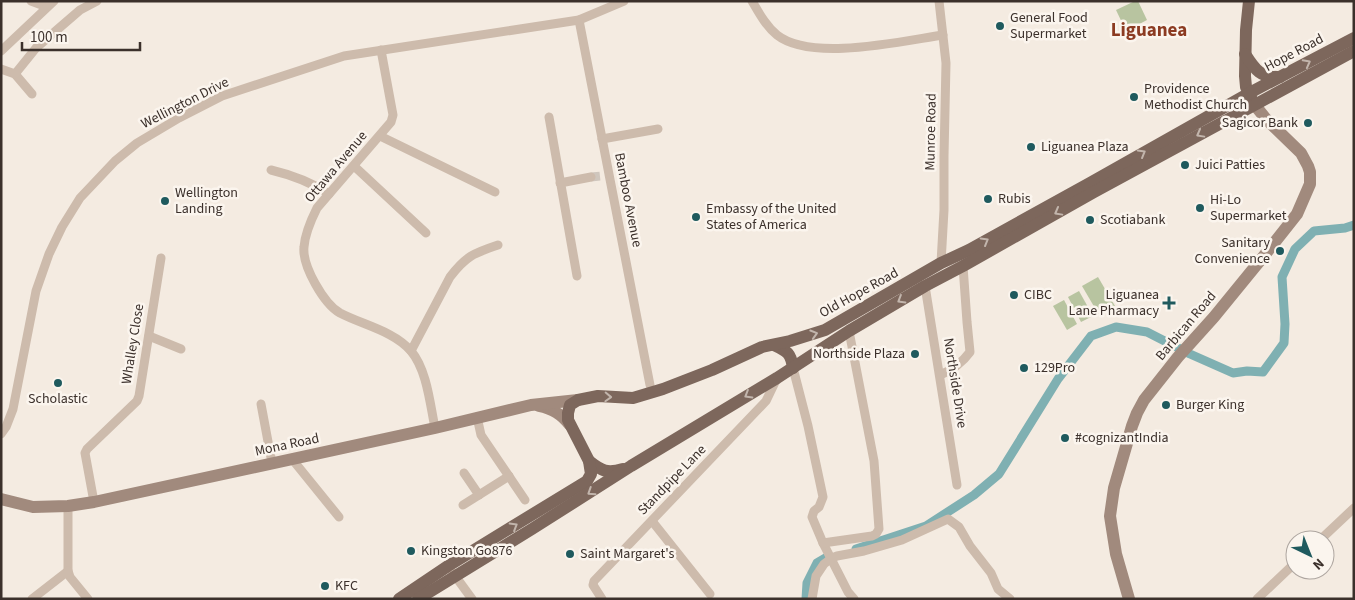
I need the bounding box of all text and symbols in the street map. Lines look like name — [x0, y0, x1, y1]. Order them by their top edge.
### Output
place label: General Food Supermarket — [1010, 8, 1088, 44]
district label: Liguanea — [1111, 17, 1187, 44]
scale bar — [22, 20, 140, 52]
marker: General Food Supermarket — [994, 20, 1006, 32]
text: 100 m — [30, 27, 68, 48]
street label: Hope Road — [1261, 29, 1327, 77]
one-way arrow — [1302, 59, 1311, 69]
street label: Wellington Drive — [138, 72, 232, 134]
place label: Providence Methodist Church — [1144, 79, 1247, 115]
marker: Providence Methodist Church — [1128, 91, 1140, 103]
street label: Munroe Road — [920, 93, 942, 171]
place label: Sagicor Bank — [1222, 113, 1298, 133]
marker: Sagicor Bank — [1302, 117, 1314, 129]
street label: Ottawa Avenue — [300, 127, 372, 207]
one-way arrow — [1197, 128, 1206, 138]
place label: Liguanea Plaza — [1041, 137, 1128, 157]
marker: Liguanea Plaza — [1025, 141, 1037, 153]
one-way arrow — [1137, 150, 1146, 160]
street label: Bamboo Avenue — [609, 151, 647, 249]
place label: Juici Patties — [1195, 155, 1265, 175]
marker: Juici Patties — [1179, 159, 1191, 171]
place label: Wellington Landing — [175, 183, 238, 219]
place label: Rubis — [998, 189, 1031, 209]
place label: Hi-Lo Supermarket — [1210, 190, 1287, 226]
marker: Rubis — [982, 193, 994, 205]
marker: Wellington Landing — [159, 195, 171, 207]
place label: Embassy of the United States of America — [706, 199, 837, 235]
marker: Hi-Lo Supermarket — [1194, 202, 1206, 214]
one-way arrow — [1054, 206, 1063, 216]
place label: Scotiabank — [1100, 210, 1165, 230]
marker: Embassy of the United States of America — [690, 211, 702, 223]
marker: Scotiabank — [1084, 214, 1096, 226]
place label: Sanitary Convenience — [1195, 233, 1270, 269]
one-way arrow — [979, 237, 988, 247]
marker: Sanitary Convenience — [1274, 245, 1286, 257]
street label: Old Hope Road — [816, 263, 902, 323]
place label: CIBC — [1024, 285, 1052, 305]
place label: Liguanea Lane Pharmacy — [1069, 285, 1159, 321]
street label: Barbican Road — [1151, 287, 1221, 365]
marker: CIBC — [1008, 289, 1020, 301]
one-way arrow — [898, 294, 907, 304]
marker: Liguanea Lane Pharmacy — [1163, 297, 1175, 309]
street label: Whalley Close — [117, 302, 149, 386]
one-way arrow — [809, 329, 818, 339]
street label: Northside Drive — [938, 336, 972, 430]
place label: Northside Plaza — [813, 344, 905, 364]
marker: Northside Plaza — [909, 348, 921, 360]
place label: 129Pro — [1034, 358, 1075, 378]
marker: 129Pro — [1018, 362, 1030, 374]
marker: Scholastic — [52, 377, 64, 389]
place label: Scholastic — [28, 389, 89, 409]
one-way arrow — [745, 389, 754, 399]
one-way arrow — [604, 391, 612, 402]
place label: Burger King — [1176, 395, 1244, 415]
marker: Burger King — [1160, 399, 1172, 411]
street label: Mona Road — [253, 428, 321, 462]
place label: #cognizantIndia — [1075, 428, 1168, 448]
marker: #cognizantIndia — [1059, 432, 1071, 444]
street label: Standpipe Lane — [633, 440, 711, 520]
one-way arrow — [587, 486, 596, 495]
one-way arrow — [509, 523, 518, 533]
north arrow — [1285, 530, 1335, 580]
place label: Kingston Go876 — [421, 541, 513, 561]
place label: Saint Margaret's — [580, 544, 674, 564]
marker: Kingston Go876 — [405, 545, 417, 557]
marker: Saint Margaret's — [564, 548, 576, 560]
text: N — [1308, 553, 1328, 574]
place label: KFC — [335, 576, 358, 596]
marker: KFC — [319, 580, 331, 592]

